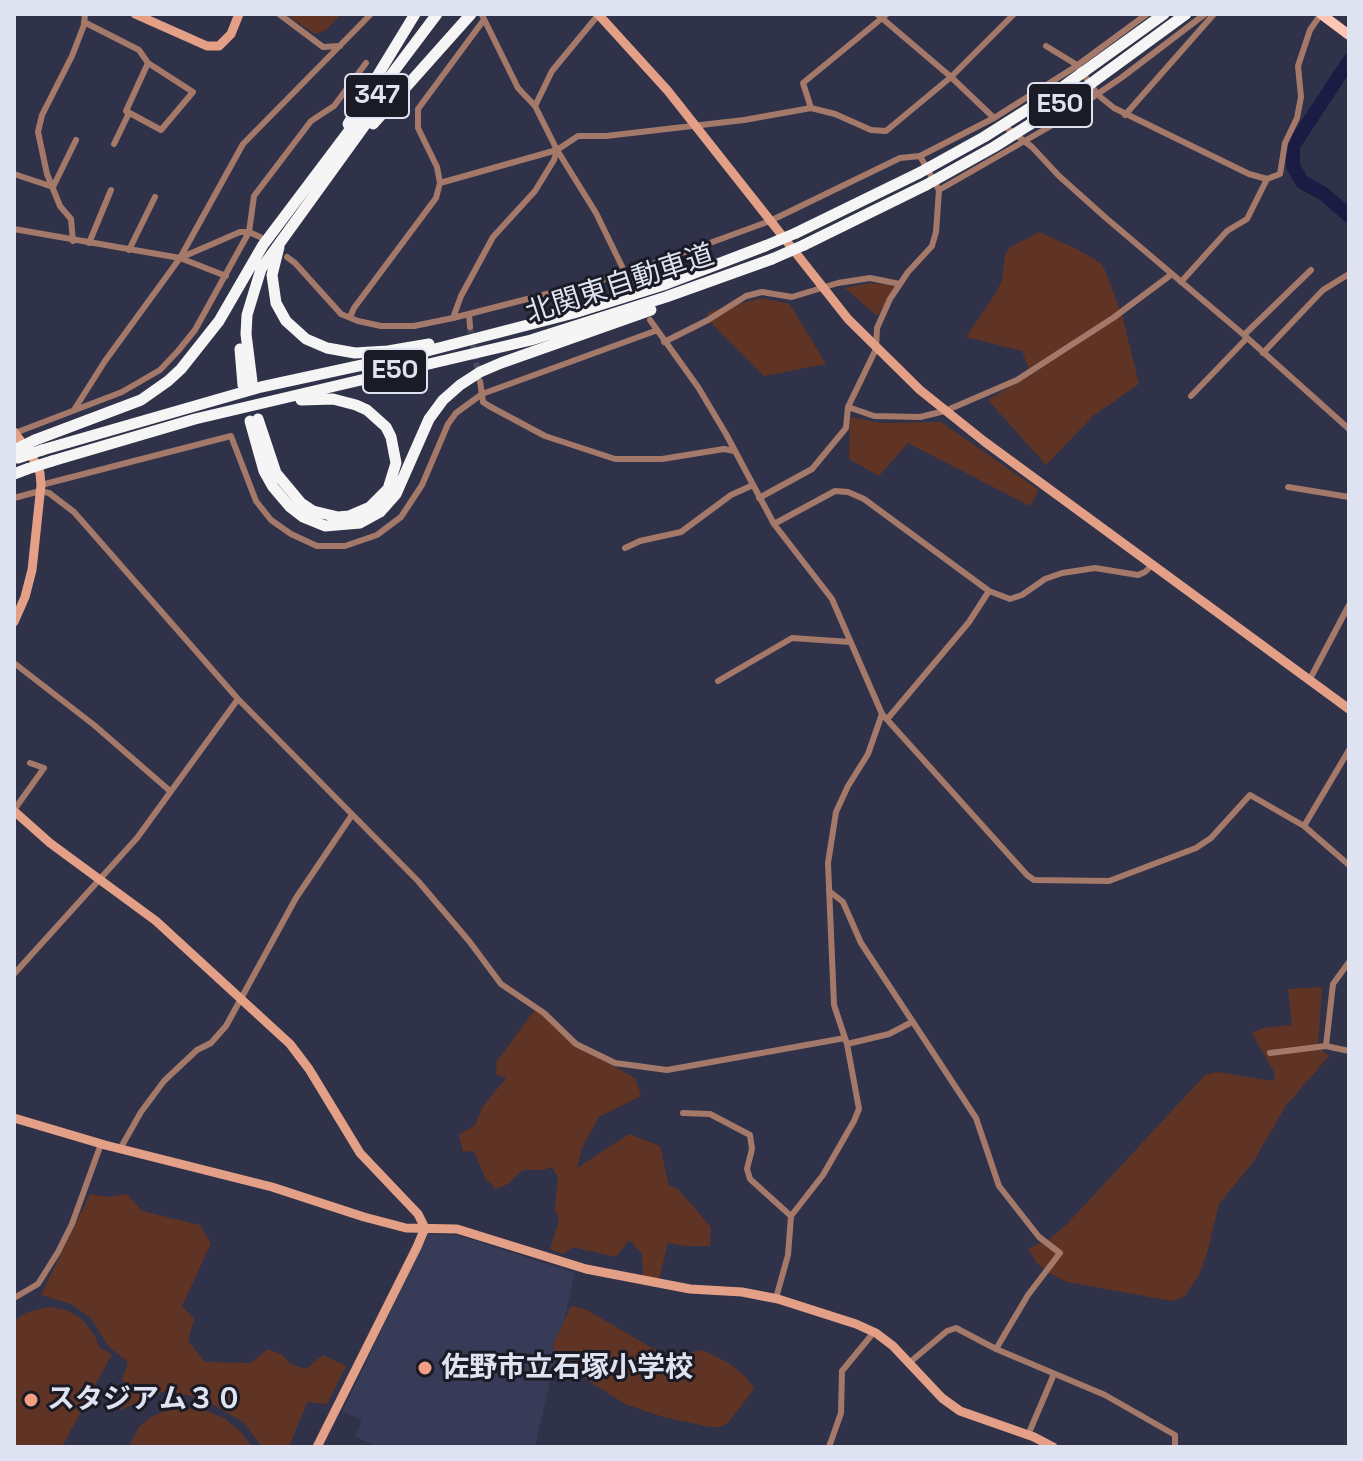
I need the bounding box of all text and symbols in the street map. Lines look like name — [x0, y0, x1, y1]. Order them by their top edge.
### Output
road number: 347 — [345, 74, 409, 118]
road number: E50 — [1028, 83, 1092, 127]
street label: 北関東自動車道 — [522, 239, 718, 331]
road number: E50 — [363, 349, 427, 393]
place label: 佐野市立石塚小学校 — [441, 1351, 693, 1385]
marker: 佐野市立石塚小学校 — [416, 1359, 434, 1377]
place label: スタジアム３０ — [47, 1383, 243, 1417]
marker: スタジアム３０ — [22, 1391, 40, 1409]

